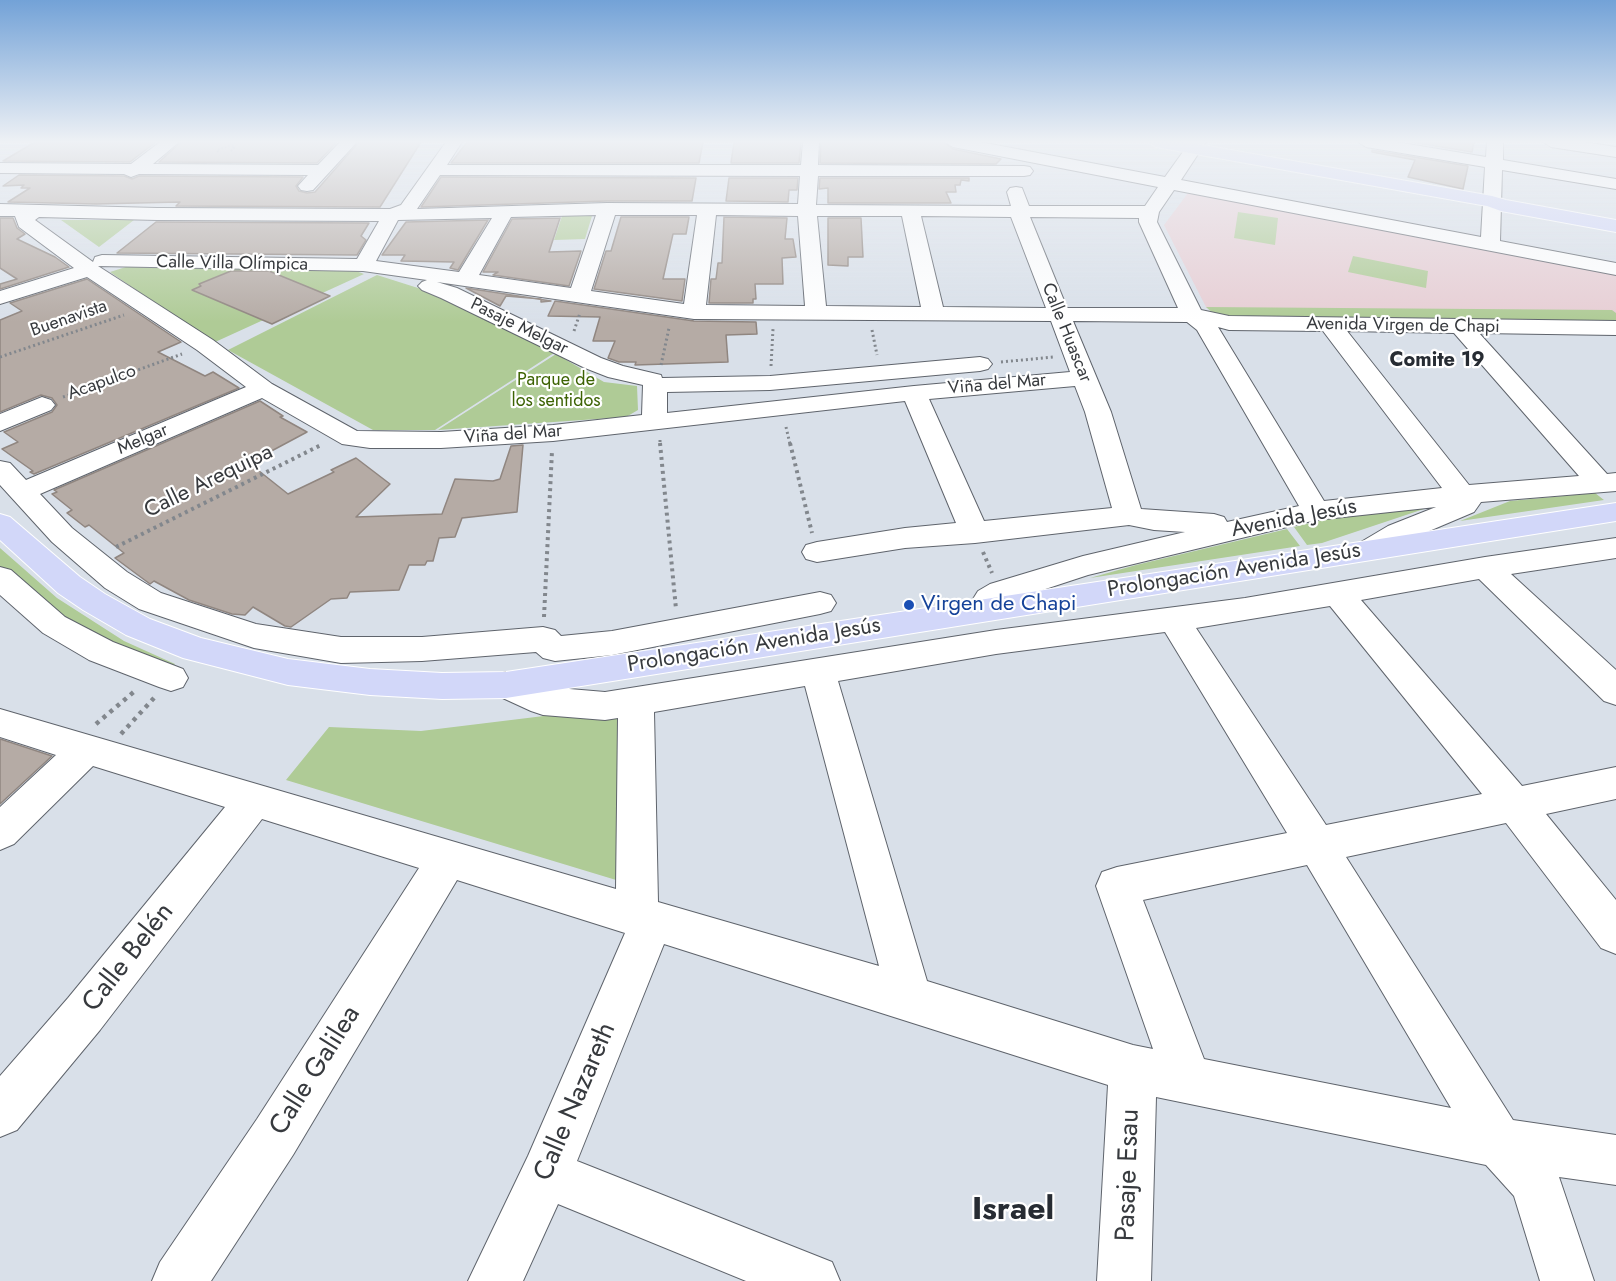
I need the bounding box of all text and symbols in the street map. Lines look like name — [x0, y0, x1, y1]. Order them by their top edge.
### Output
street label: Calle Villa Olímpica — [156, 252, 308, 276]
street label: Calle Huascar — [1036, 280, 1096, 386]
street label: Pasaje Melgar — [467, 294, 571, 360]
street label: Buenavista — [28, 296, 110, 342]
street label: Avenida Virgen de Chapi — [1306, 314, 1500, 338]
district label: Comite 19 — [1389, 349, 1485, 373]
street label: Acapulco — [65, 361, 139, 405]
park label: Parque de los sentidos — [512, 370, 600, 412]
street label: Viña del Mar — [947, 370, 1047, 400]
street label: Melgar — [114, 420, 172, 460]
street label: Viña del Mar — [463, 421, 563, 449]
street label: Calle Arequipa — [140, 440, 278, 524]
street label: Avenida Jesús — [1229, 494, 1359, 544]
street label: Prolongación Avenida Jesús — [1106, 538, 1362, 604]
place label: Virgen de Chapi — [921, 592, 1076, 618]
marker: Virgen de Chapi — [902, 598, 916, 612]
street label: Prolongación Avenida Jesús — [626, 613, 882, 679]
street label: Calle Belén — [76, 897, 182, 1019]
street label: Calle Galilea — [264, 1000, 368, 1142]
street label: Calle Nazareth — [528, 1018, 624, 1186]
street label: Pasaje Esau — [1110, 1108, 1148, 1242]
district label: Israel — [972, 1192, 1054, 1230]

